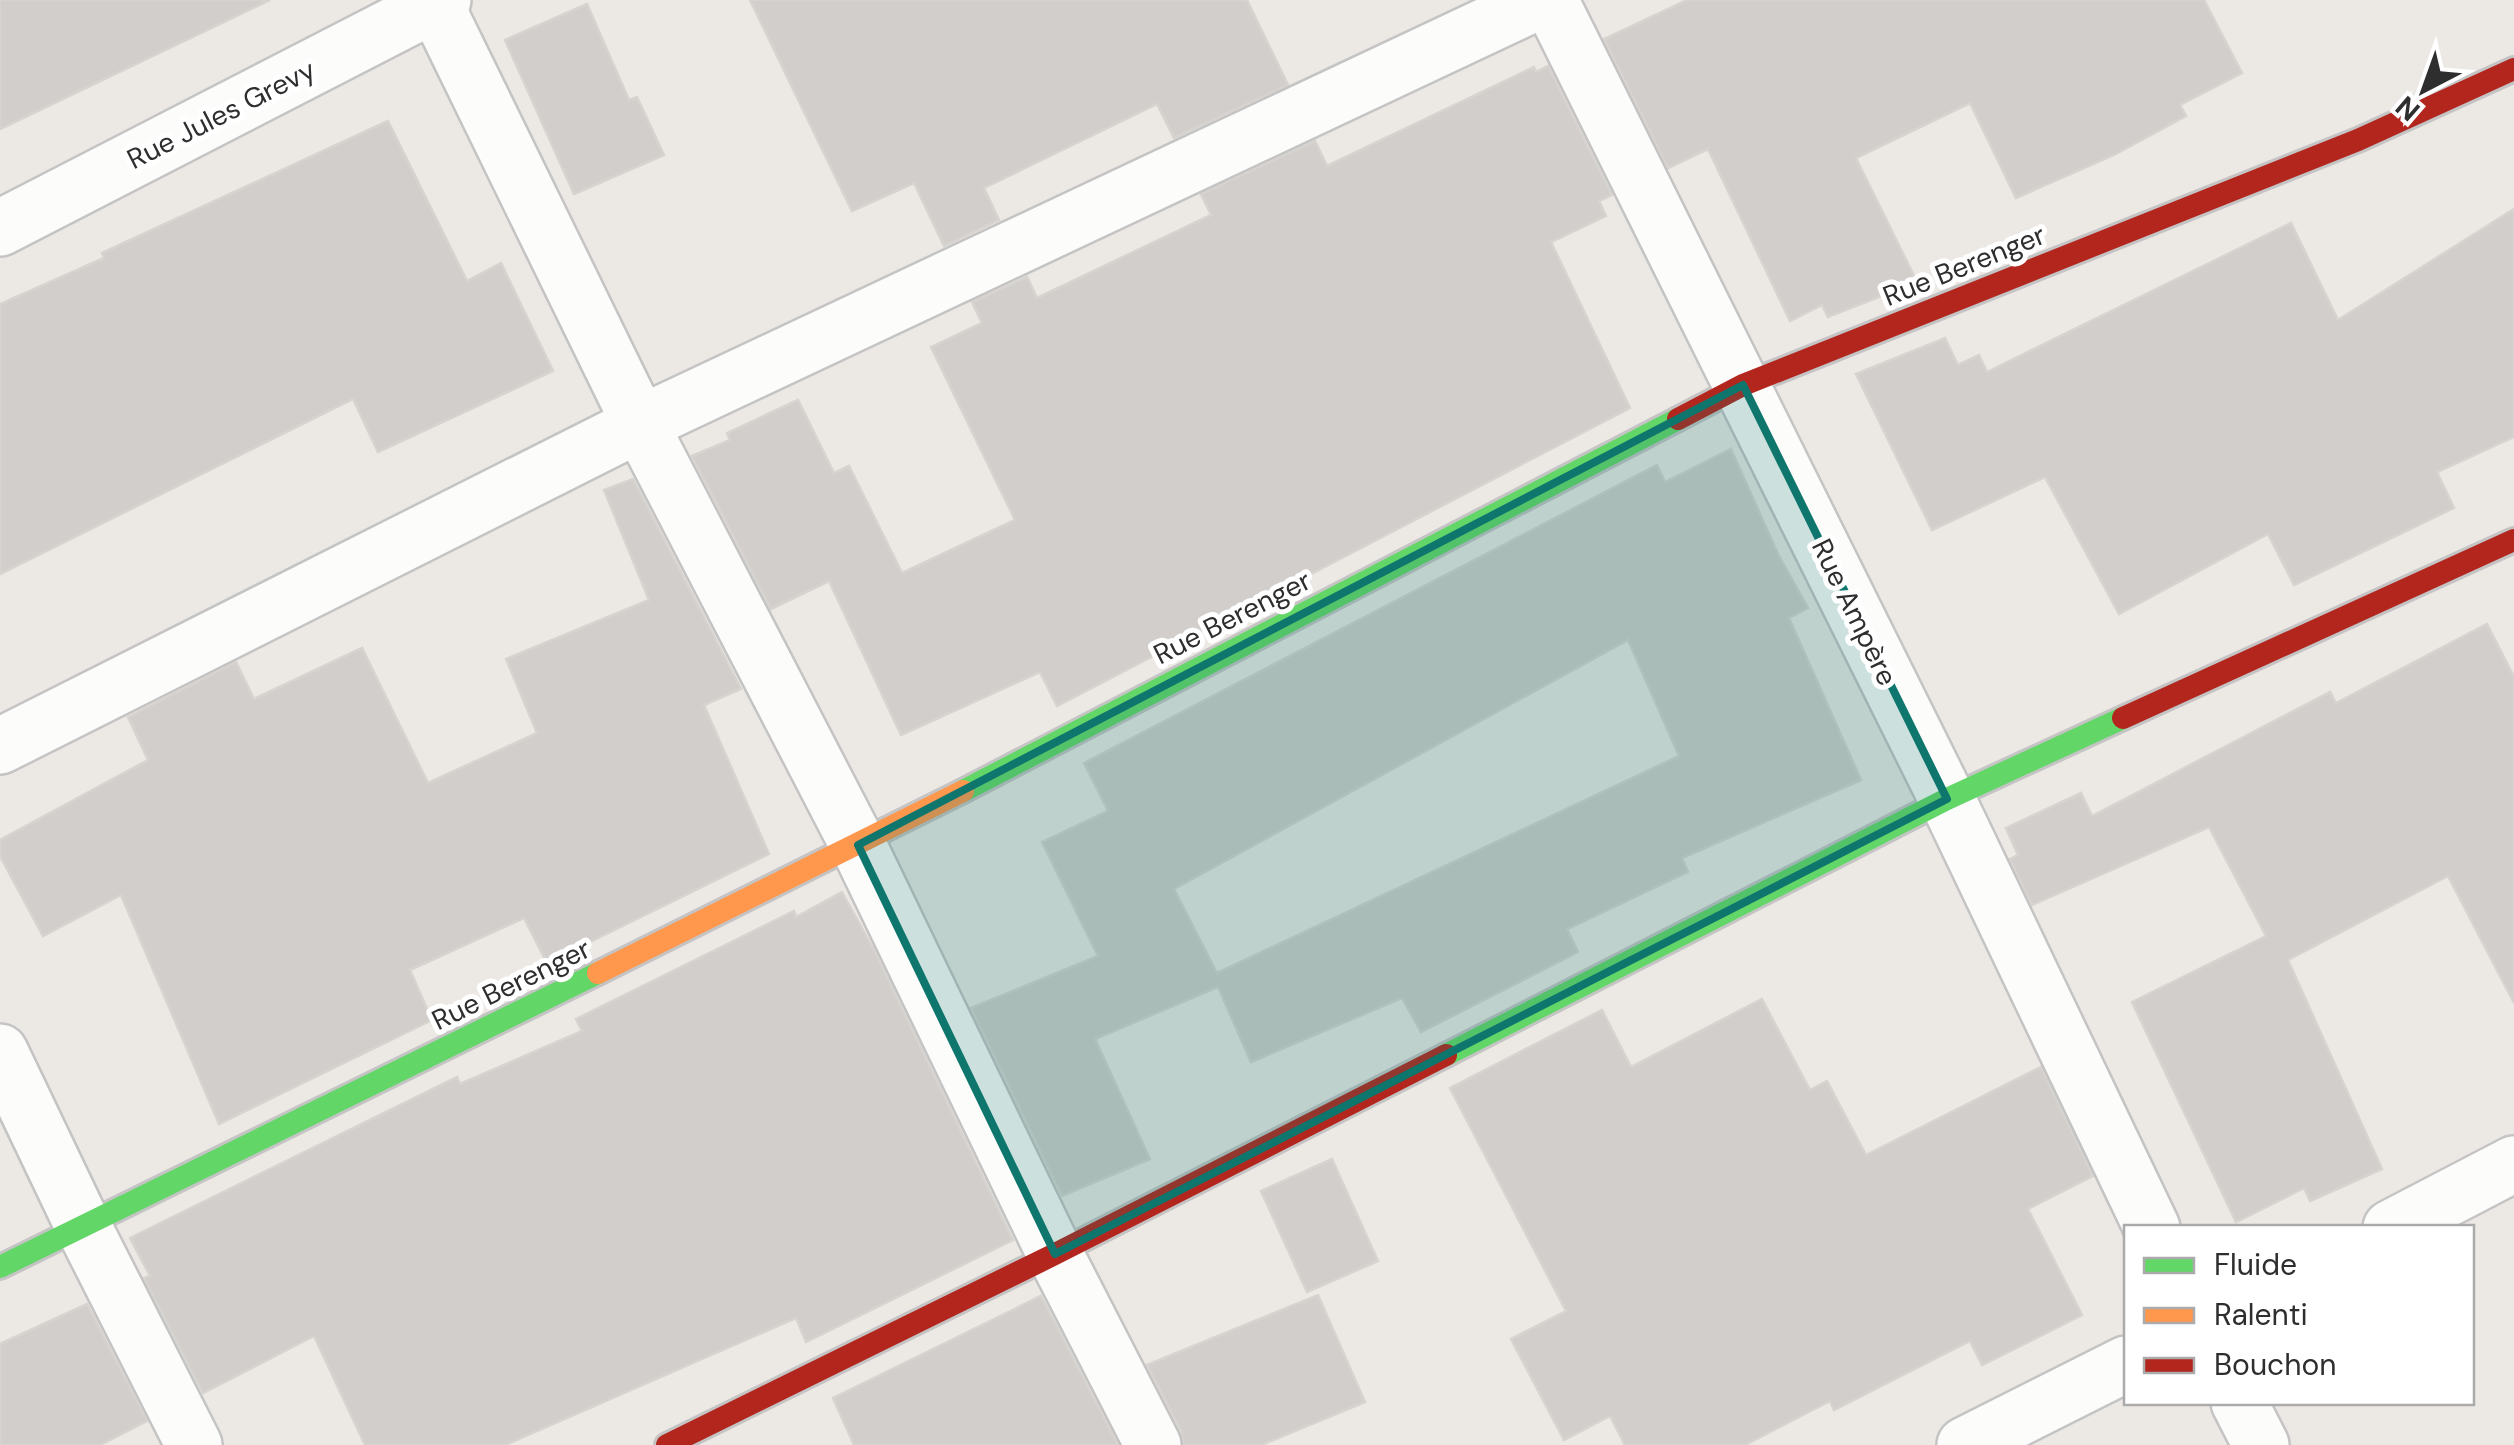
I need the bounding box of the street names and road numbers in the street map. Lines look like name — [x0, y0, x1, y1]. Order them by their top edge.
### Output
street label: Rue Jules Grevy — [121, 51, 322, 178]
street label: Rue Berenger — [1878, 216, 2051, 315]
street label: Rue Ampère — [1803, 533, 1906, 692]
street label: Rue Berenger — [1147, 562, 1317, 673]
street label: Rue Berenger — [426, 930, 597, 1039]

